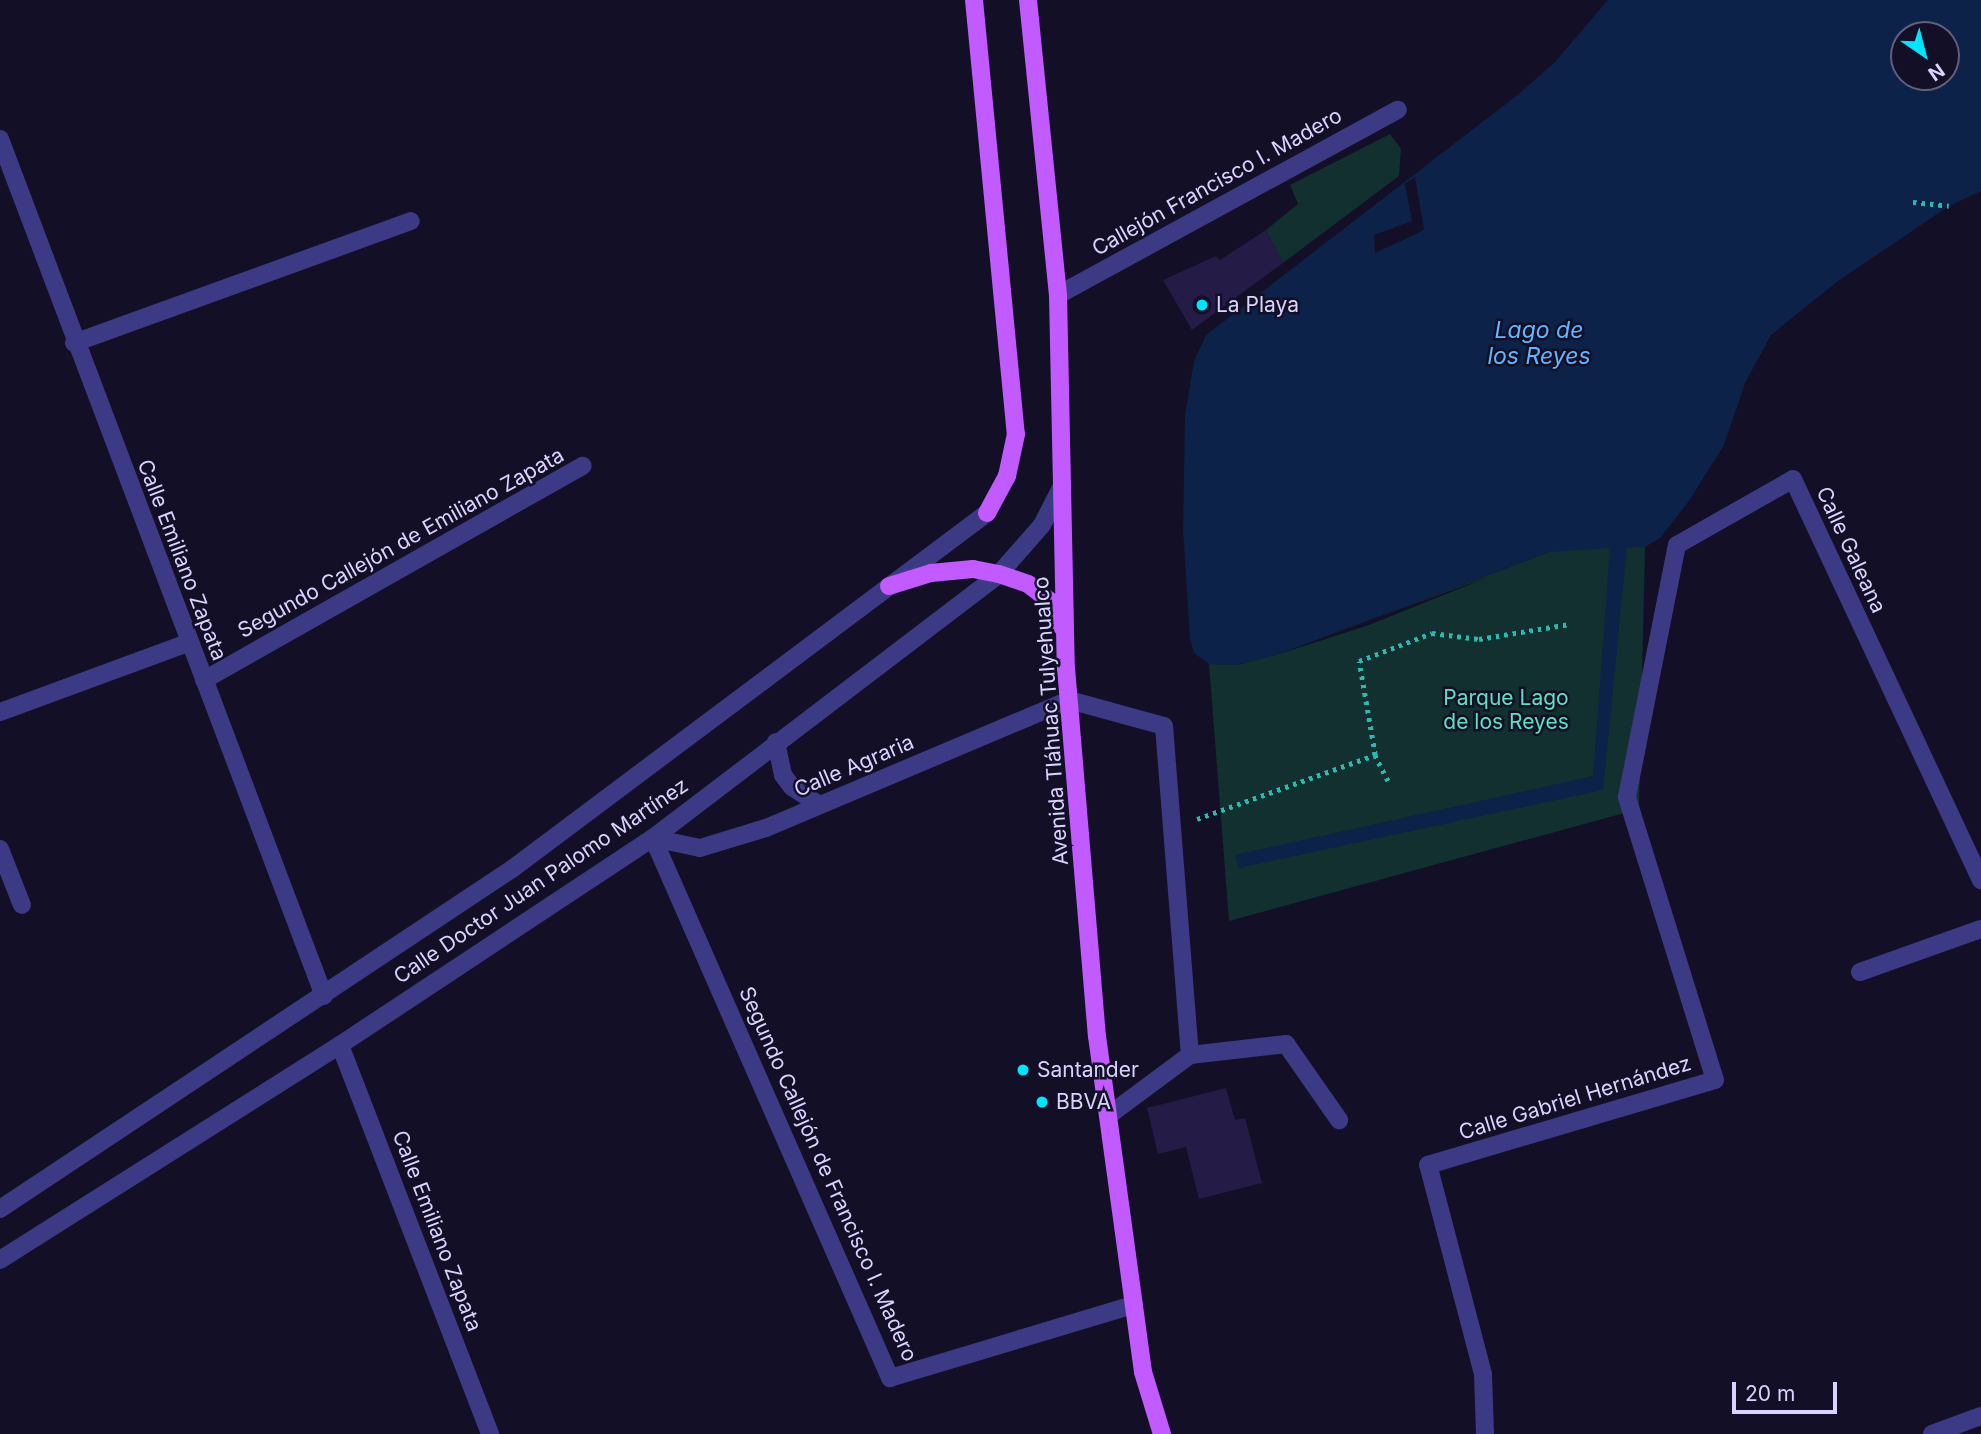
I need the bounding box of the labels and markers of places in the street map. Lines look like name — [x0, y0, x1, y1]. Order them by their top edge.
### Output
place label: La Playa — [1216, 292, 1299, 318]
marker: La Playa — [1194, 297, 1210, 313]
place label: Santander — [1037, 1057, 1139, 1083]
marker: Santander — [1015, 1062, 1031, 1078]
place label: BBVA — [1056, 1089, 1111, 1115]
marker: BBVA — [1034, 1094, 1050, 1110]

